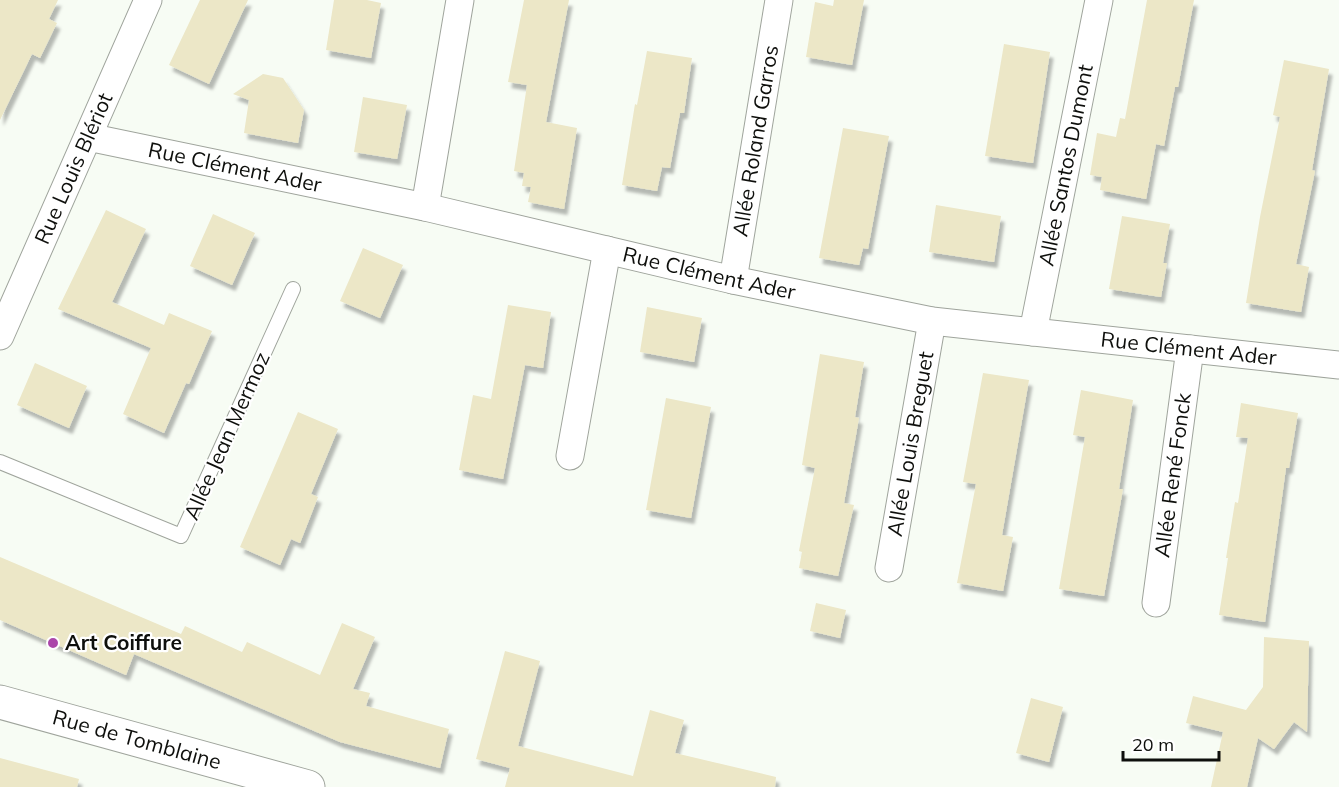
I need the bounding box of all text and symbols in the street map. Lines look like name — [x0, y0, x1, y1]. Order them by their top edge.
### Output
street label: Allée Roland Garros — [726, 43, 783, 238]
street label: Allée Santos Dumont — [1032, 62, 1098, 268]
street label: Rue Louis Blériot — [28, 88, 118, 248]
street label: Rue Clément Ader — [146, 136, 324, 197]
street label: Rue Clément Ader — [620, 240, 798, 305]
street label: Rue Clément Ader — [1100, 325, 1278, 370]
street label: Allée Jean Mermoz — [177, 348, 275, 523]
street label: Allée Louis Breguet — [881, 349, 938, 538]
street label: Allée René Fonck — [1148, 391, 1196, 559]
place label: Art Coiffure — [65, 629, 182, 655]
marker: Art Coiffure — [46, 636, 60, 650]
street label: Rue de Tomblaine — [50, 703, 224, 774]
scale bar — [1123, 724, 1219, 762]
text: 20 m — [1132, 733, 1174, 756]

